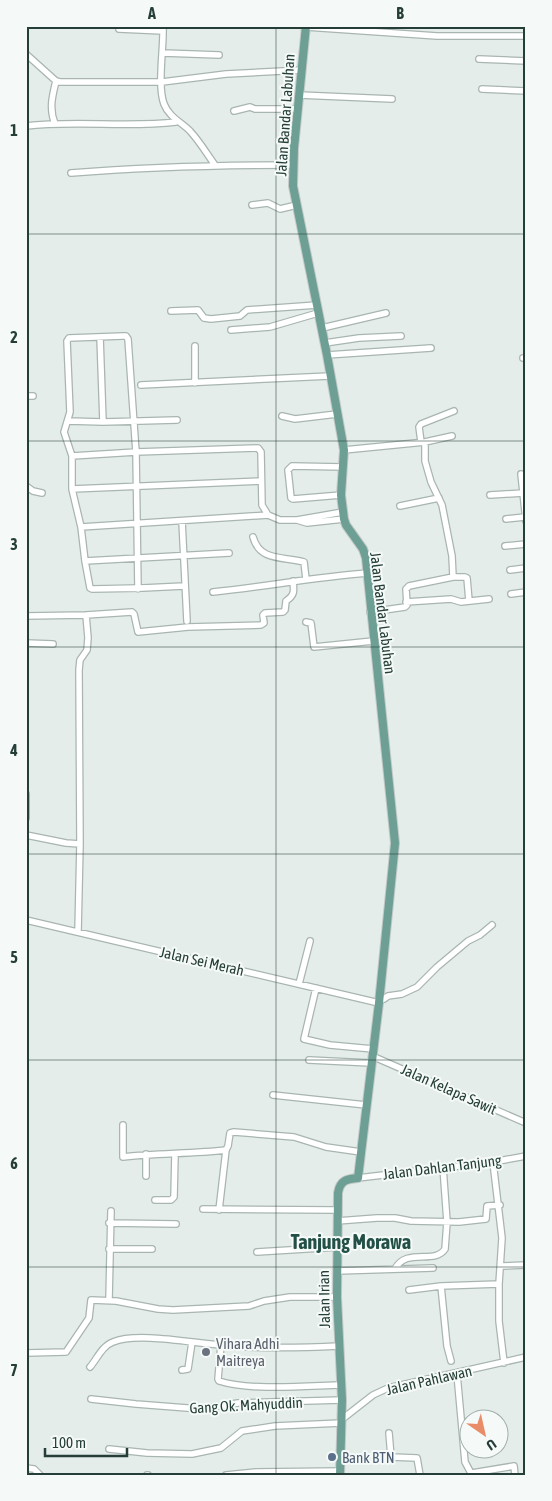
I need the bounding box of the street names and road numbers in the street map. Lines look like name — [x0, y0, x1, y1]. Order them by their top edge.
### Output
street label: Jalan Bandar Labuhan — [272, 53, 298, 177]
street label: Jalan Bandar Labuhan — [367, 551, 399, 675]
street label: Jalan Sei Merah — [158, 943, 246, 979]
street label: Jalan Kelapa Sawit — [398, 1060, 500, 1118]
street label: Jalan Dahlan Tanjung — [382, 1151, 503, 1183]
street label: Jalan Irian — [315, 1270, 333, 1328]
street label: Jalan Pahlawan — [385, 1362, 473, 1398]
street label: Gang Ok. Mahyuddin — [189, 1394, 303, 1416]

